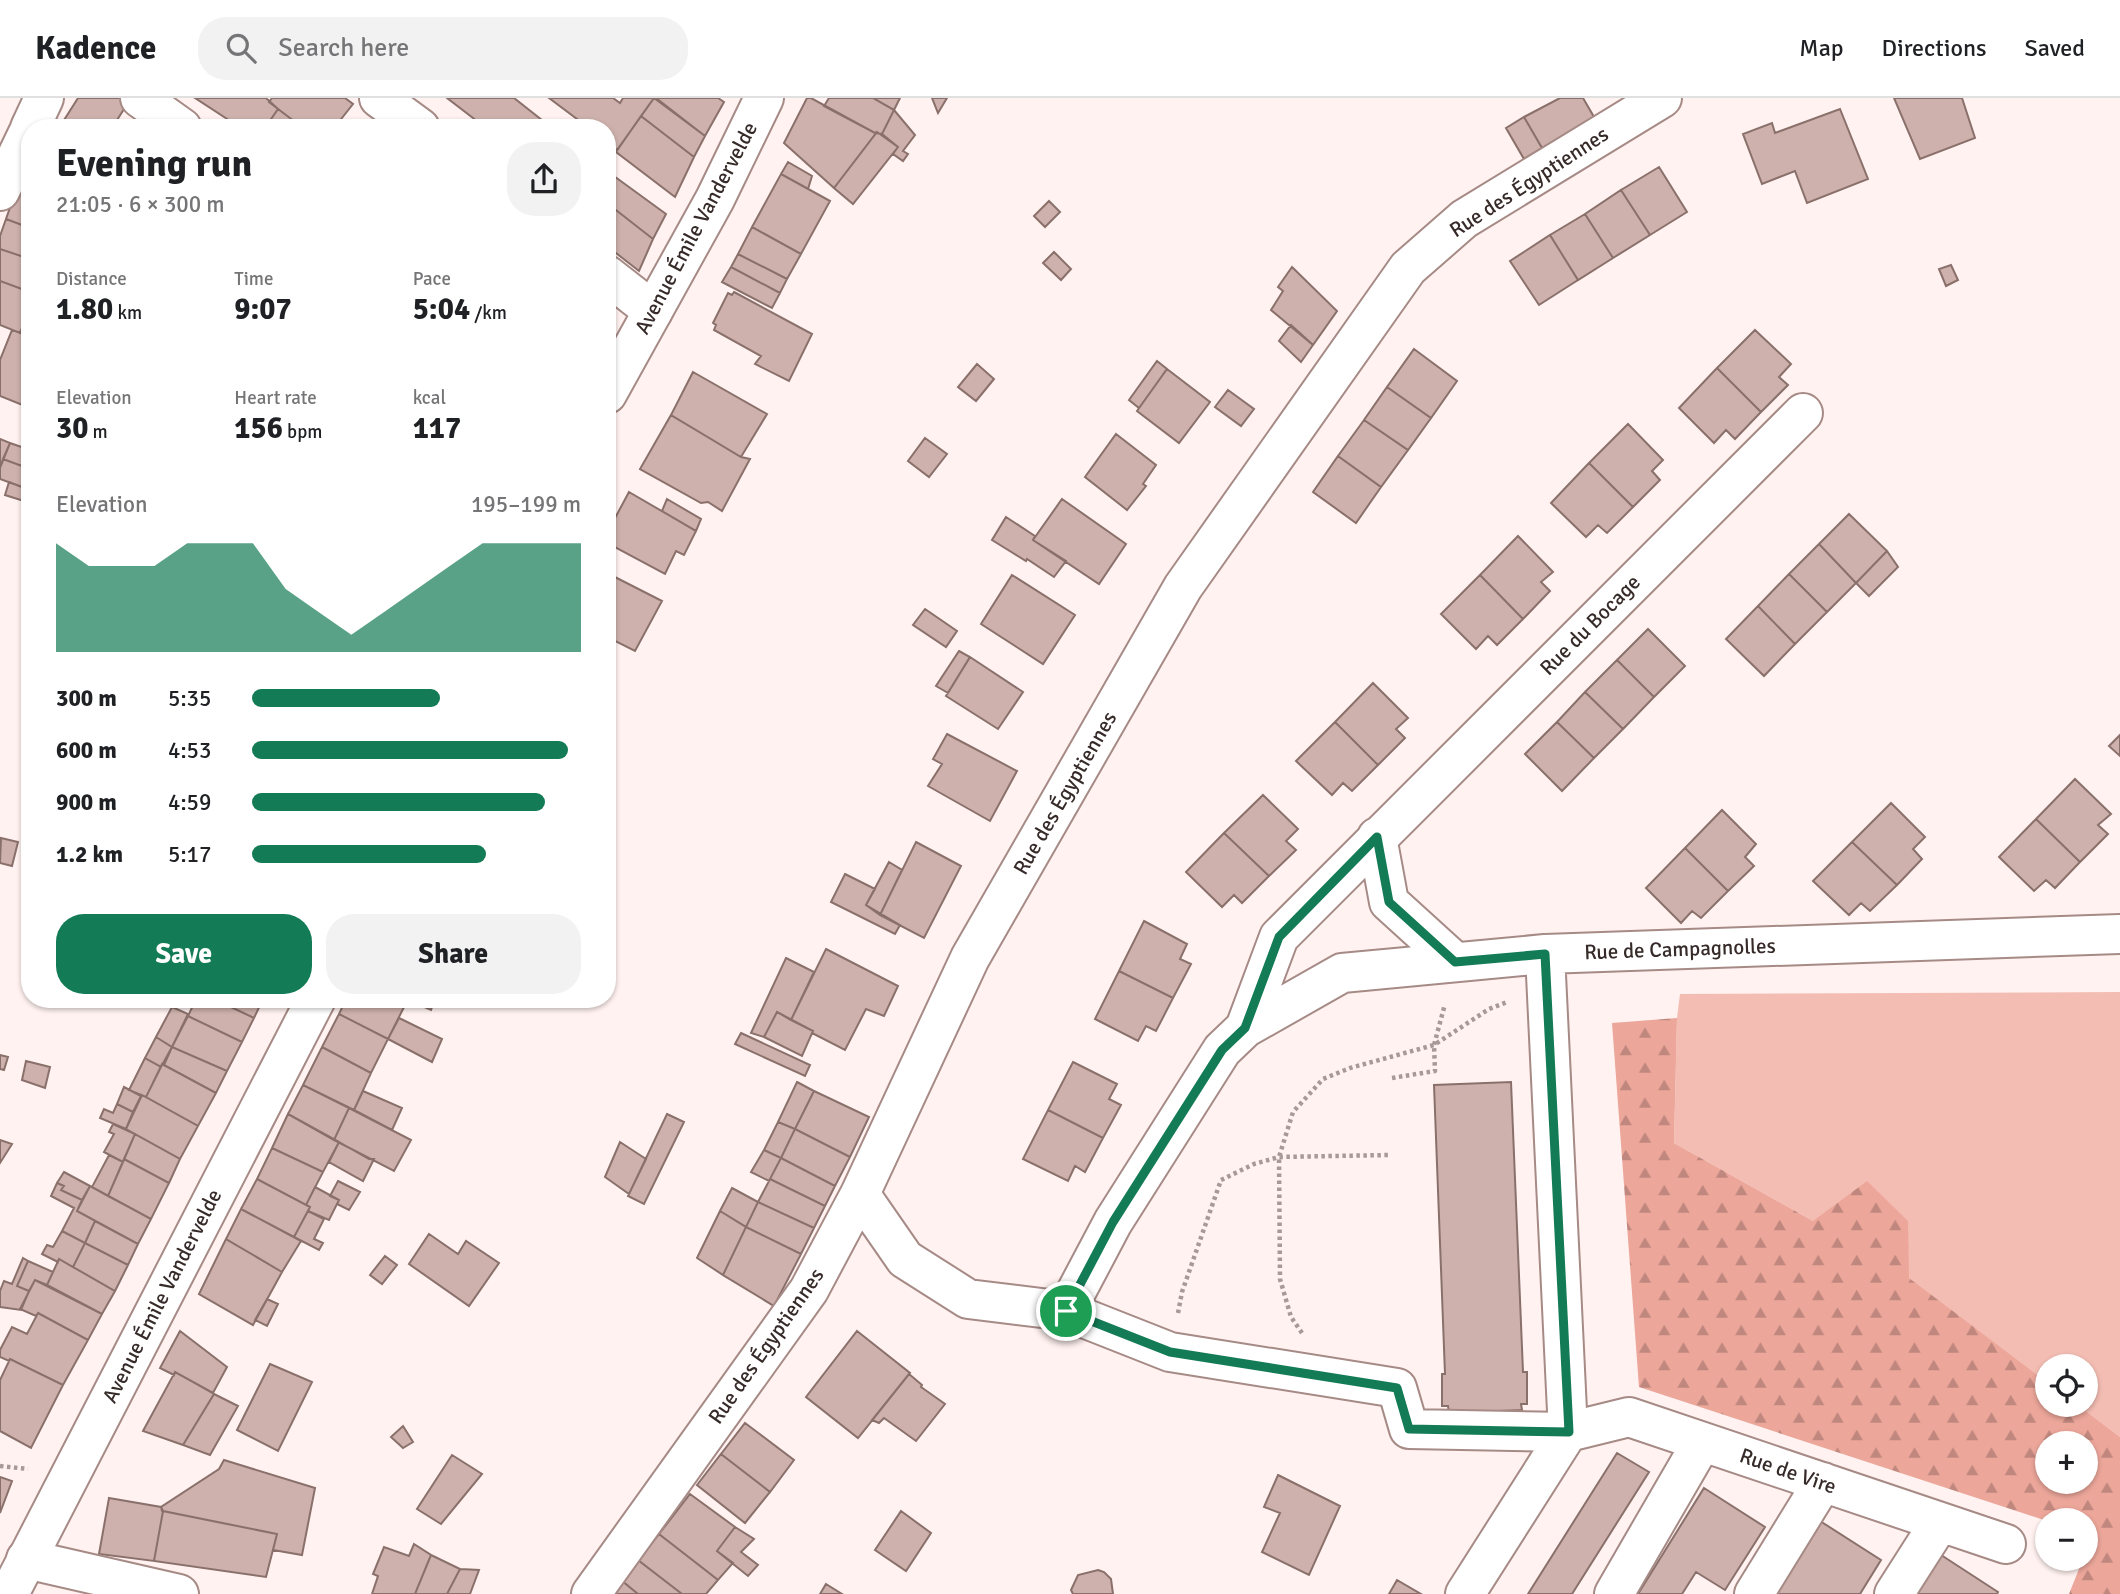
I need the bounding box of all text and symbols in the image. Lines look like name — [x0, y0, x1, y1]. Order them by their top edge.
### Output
search box — [198, 17, 688, 80]
text: Kadence — [35, 28, 156, 69]
icon: search — [222, 29, 260, 67]
text: Search here — [278, 32, 409, 64]
text: Map — [1799, 33, 1844, 63]
text: Directions — [1882, 33, 1987, 63]
text: Saved — [2025, 33, 2085, 63]
street label: Avenue Émile Vandervelde — [629, 117, 763, 339]
street label: Rue des Égyptiennes — [1445, 121, 1613, 243]
text: Evening run — [56, 140, 252, 187]
button: share — [507, 142, 581, 216]
text: 21:05 · 6 × 300 m — [56, 190, 225, 219]
text: Distance — [56, 267, 127, 291]
text: Time — [234, 267, 273, 291]
text: Pace — [413, 267, 451, 291]
text: 1.80 — [56, 291, 113, 328]
text: 9:07 — [234, 291, 292, 328]
text: 5:04 — [413, 291, 470, 328]
text: km — [113, 301, 142, 325]
text: /km — [470, 301, 507, 325]
text: Elevation — [56, 386, 132, 410]
text: Heart rate — [234, 386, 317, 410]
text: kcal — [413, 386, 446, 410]
text: 30 — [56, 410, 88, 447]
text: 156 — [234, 410, 283, 447]
text: 117 — [413, 410, 461, 447]
text: m — [88, 420, 108, 444]
text: bpm — [283, 420, 322, 444]
text: Elevation — [56, 490, 148, 519]
text: 195–199 m — [471, 490, 581, 519]
street label: Rue du Bocage — [1534, 569, 1646, 681]
text: 300 m — [56, 684, 117, 713]
text: 5:35 — [168, 684, 211, 713]
street label: Rue des Égyptiennes — [1008, 707, 1122, 879]
text: 600 m — [56, 736, 117, 765]
text: 4:53 — [168, 736, 211, 765]
text: 900 m — [56, 788, 117, 817]
text: 4:59 — [168, 788, 211, 817]
text: 1.2 km — [56, 840, 123, 869]
text: 5:17 — [168, 840, 211, 869]
button: Save — [56, 914, 312, 994]
button: Share — [326, 914, 581, 994]
street label: Rue de Campagnolles — [1584, 933, 1776, 965]
street label: Avenue Émile Vandervelde — [97, 1185, 227, 1407]
street label: Rue des Égyptiennes — [703, 1263, 829, 1429]
pin — [1036, 1281, 1096, 1341]
icon: arrive — [1047, 1292, 1085, 1330]
map controls — [2035, 1354, 2098, 1571]
button: locate — [2035, 1354, 2098, 1417]
button: + — [2035, 1431, 2098, 1494]
street label: Rue de Vire — [1736, 1442, 1840, 1500]
button: − — [2035, 1508, 2098, 1571]

